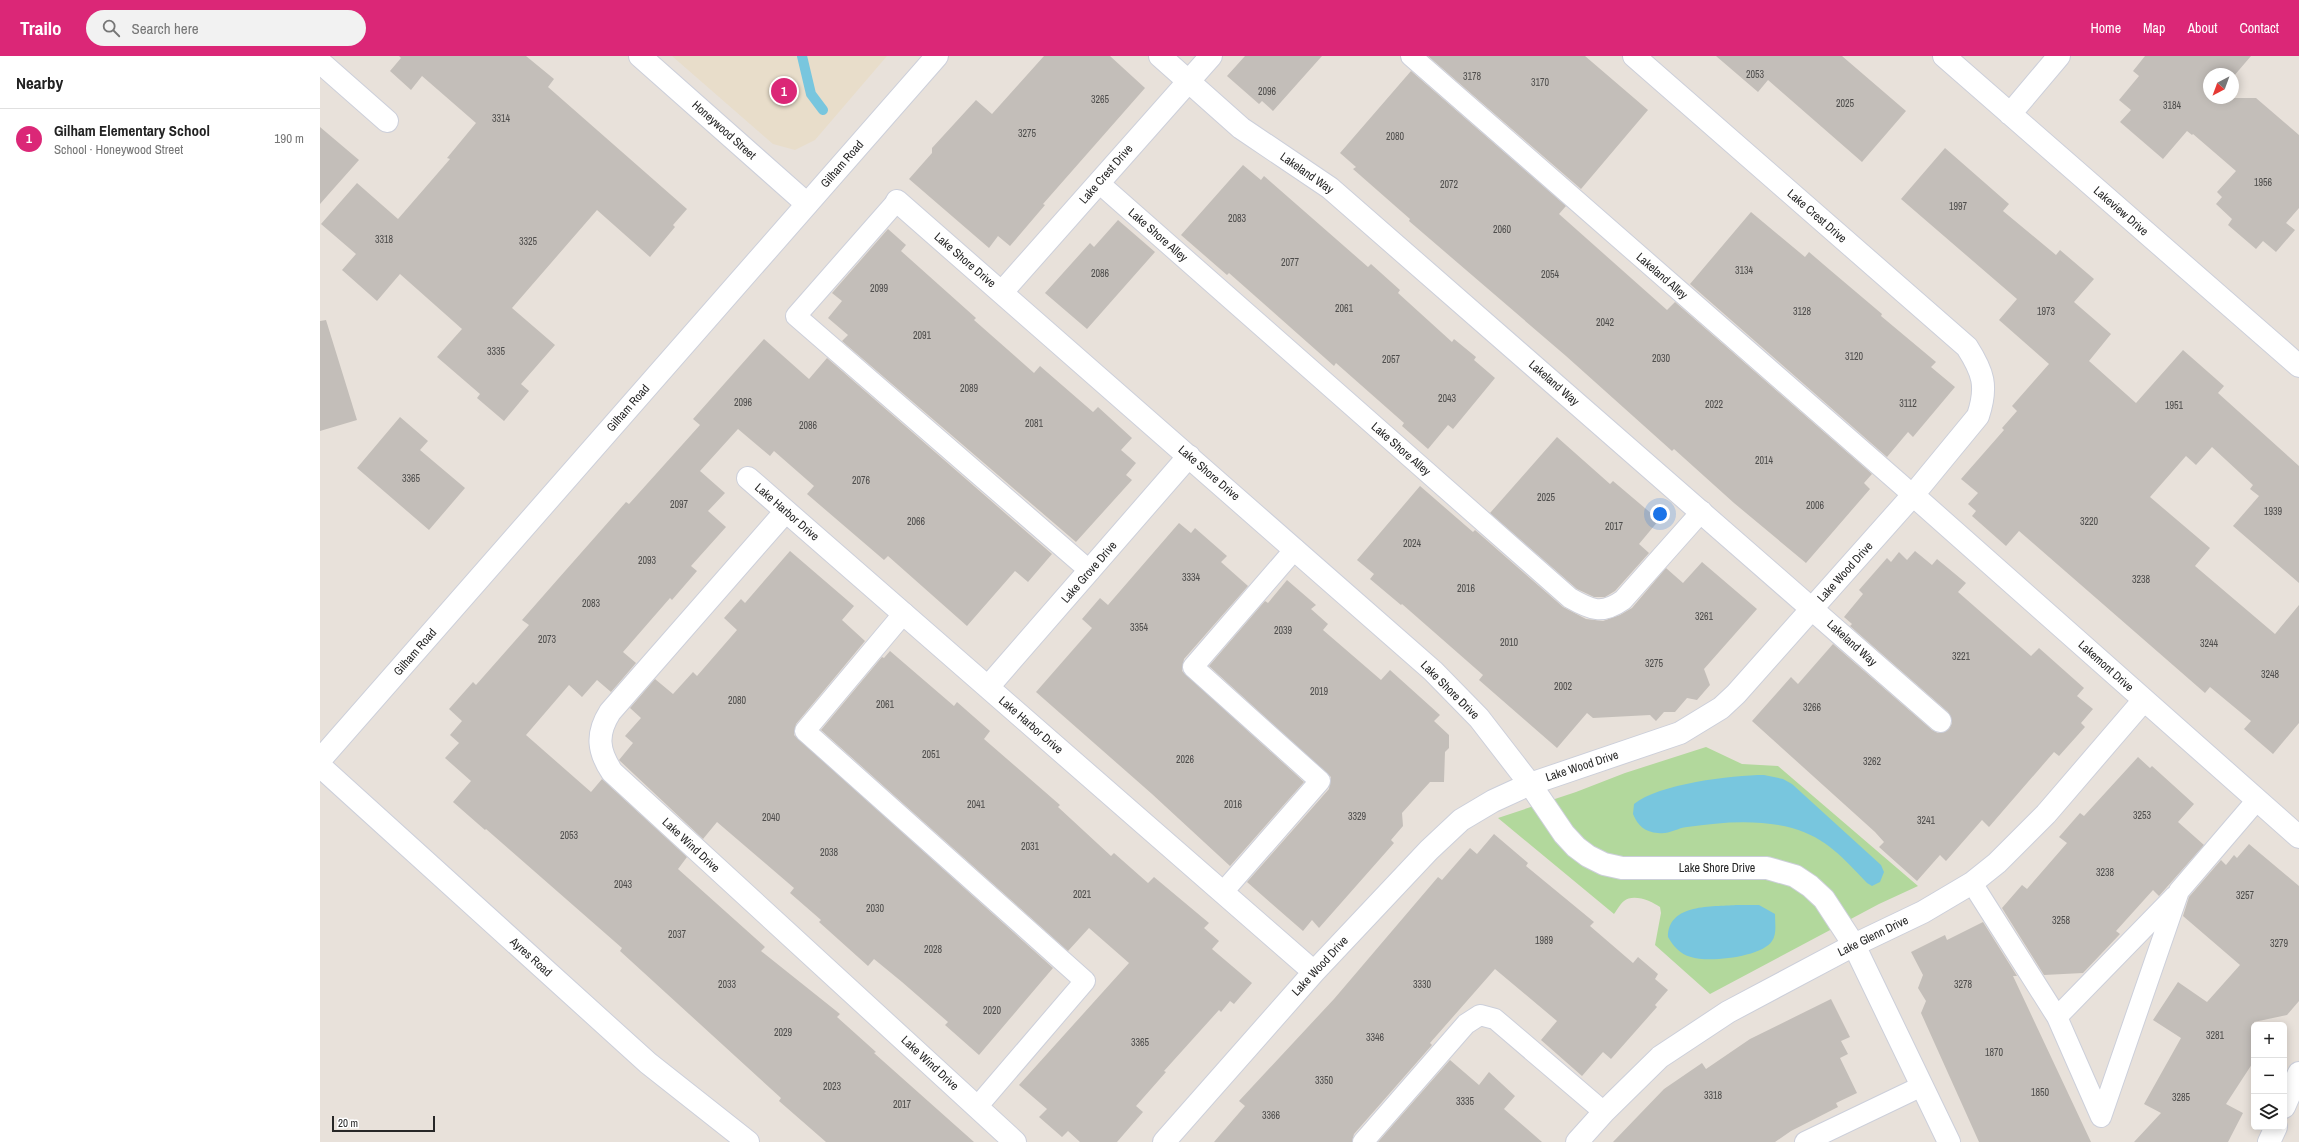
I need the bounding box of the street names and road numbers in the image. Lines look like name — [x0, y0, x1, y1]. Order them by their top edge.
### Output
street label: Honeywood Street — [689, 97, 760, 163]
street label: Gilham Road — [817, 137, 867, 191]
street label: Lake Crest Drive — [1076, 141, 1136, 207]
street label: Lakeland Way — [1277, 149, 1337, 197]
street label: Lakeview Drive — [2090, 183, 2152, 239]
street label: Lake Crest Drive — [1784, 186, 1850, 246]
street label: Lake Shore Alley — [1125, 205, 1191, 265]
street label: Lake Shore Drive — [931, 229, 999, 291]
street label: Lakeland Alley — [1633, 249, 1691, 303]
street label: Lakeland Way — [1525, 357, 1583, 409]
street label: Gilham Road — [603, 381, 653, 435]
street label: Lake Shore Alley — [1368, 419, 1434, 479]
street label: Lake Shore Drive — [1175, 442, 1243, 504]
street label: Lake Harbor Drive — [751, 480, 823, 544]
street label: Lake Grove Drive — [1058, 538, 1120, 606]
street label: Lake Wood Drive — [1814, 538, 1876, 606]
street label: Lakeland Way — [1824, 616, 1880, 670]
street label: Gilham Road — [390, 625, 440, 679]
street label: Lakemont Drive — [2075, 637, 2137, 695]
street label: Lake Shore Drive — [1417, 657, 1483, 723]
street label: Lake Harbor Drive — [995, 693, 1067, 757]
street label: Lake Wood Drive — [1543, 747, 1621, 785]
street label: Lake Wind Drive — [659, 814, 723, 876]
street label: Lake Shore Drive — [1679, 860, 1755, 876]
street label: Lake Glenn Drive — [1835, 912, 1911, 960]
street label: Ayres Road — [506, 933, 555, 980]
street label: Lake Wood Drive — [1288, 933, 1352, 999]
street label: Lake Wind Drive — [898, 1032, 962, 1094]

